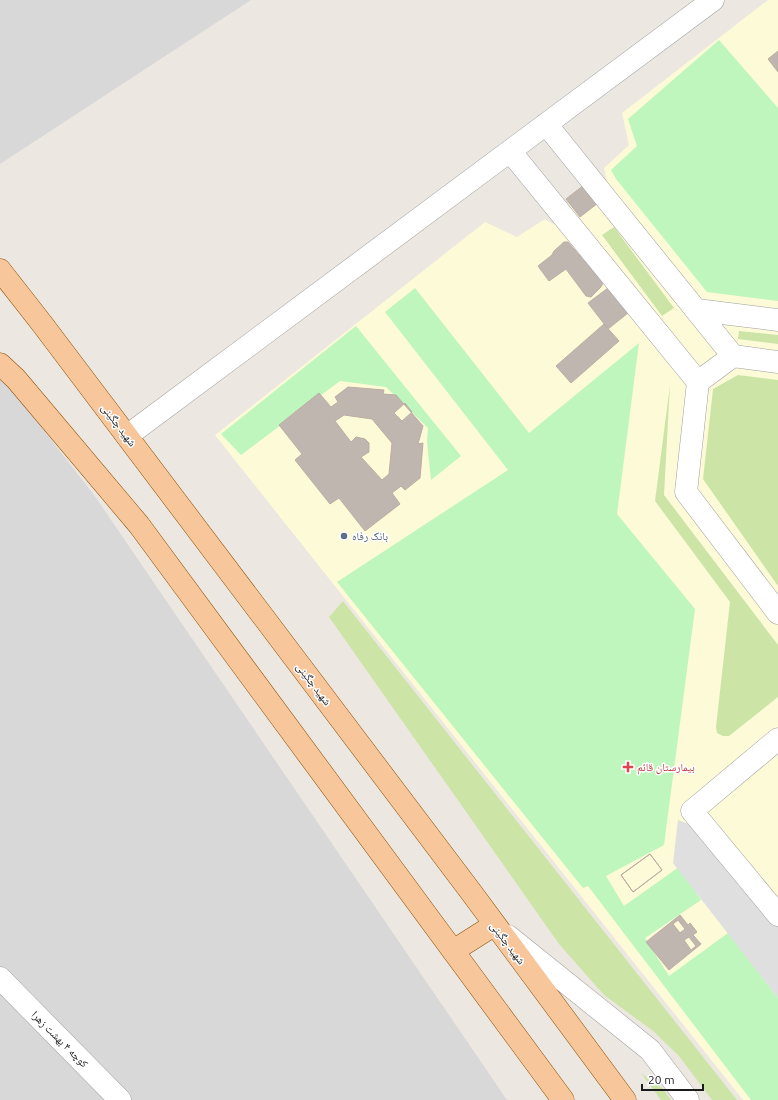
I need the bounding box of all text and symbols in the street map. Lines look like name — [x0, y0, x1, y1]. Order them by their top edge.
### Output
street label: شهید چگینی — [98, 401, 139, 449]
place label: بانک رفاه — [352, 530, 388, 542]
marker: بانک رفاه — [339, 531, 349, 541]
street label: شهید چگینی — [293, 660, 334, 708]
marker: بیمارستان قائم — [622, 761, 634, 773]
place label: بیمارستان قائم — [637, 761, 695, 775]
street label: شهید چگینی — [487, 919, 528, 967]
street label: کوچه ۴ بهشت زهرا — [29, 1008, 91, 1071]
scale bar — [642, 1066, 703, 1092]
text: 20 m — [648, 1073, 675, 1086]

